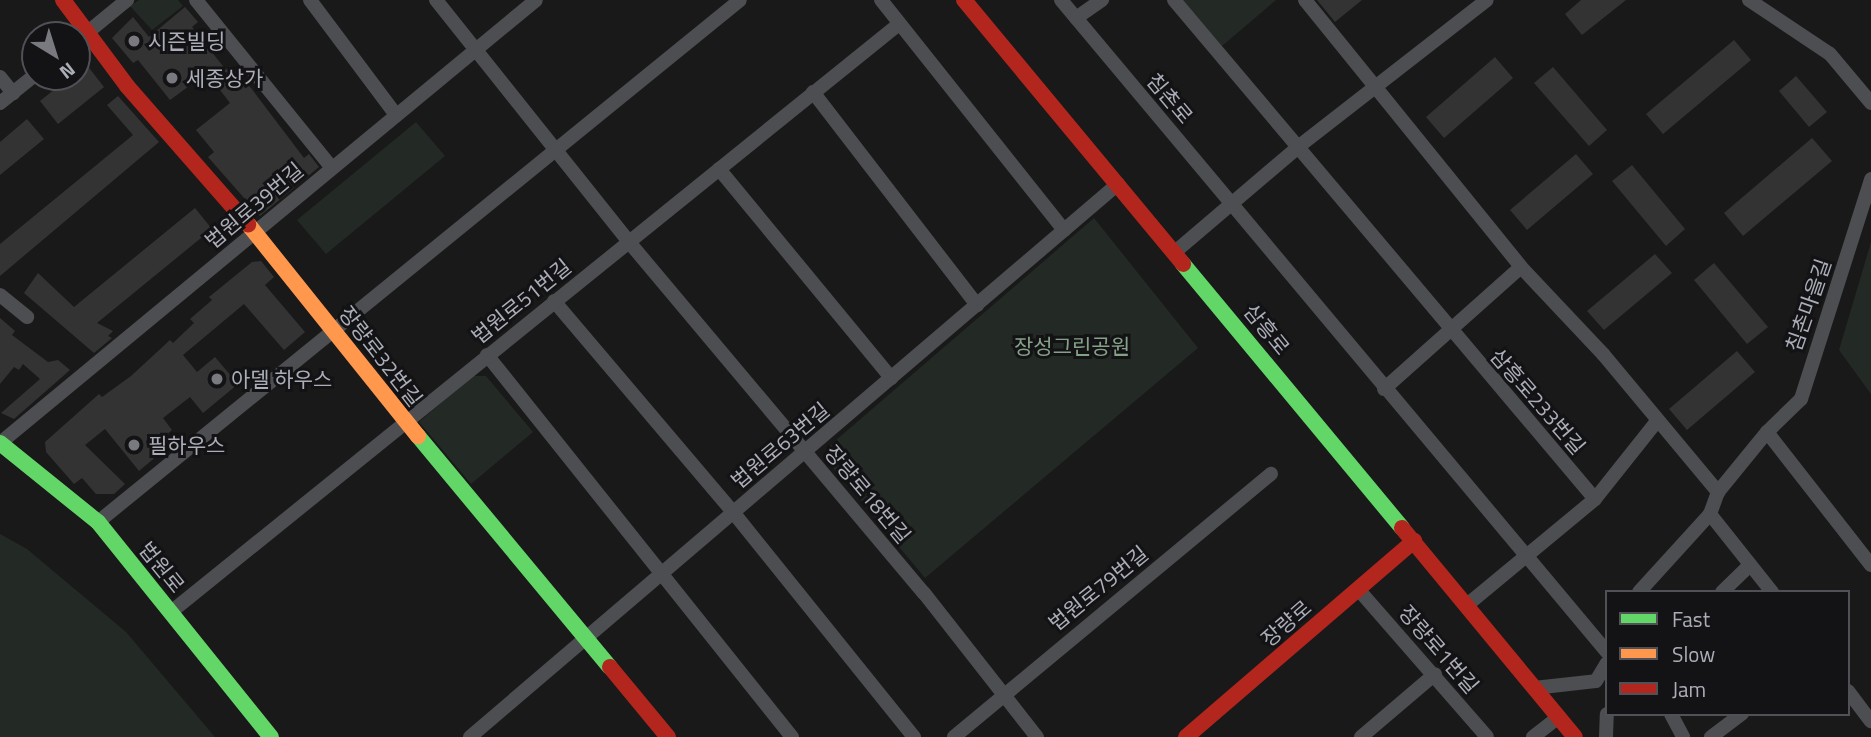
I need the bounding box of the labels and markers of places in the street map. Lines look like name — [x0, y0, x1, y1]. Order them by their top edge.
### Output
place label: 시즌빌딩 — [148, 28, 225, 54]
marker: 시즌빌딩 — [126, 33, 142, 49]
place label: 세종상가 — [186, 65, 263, 91]
marker: 세종상가 — [164, 70, 180, 86]
place label: 아델 하우스 — [231, 366, 332, 392]
marker: 아델 하우스 — [209, 371, 225, 387]
place label: 필하우스 — [148, 432, 225, 458]
marker: 필하우스 — [126, 437, 142, 453]

